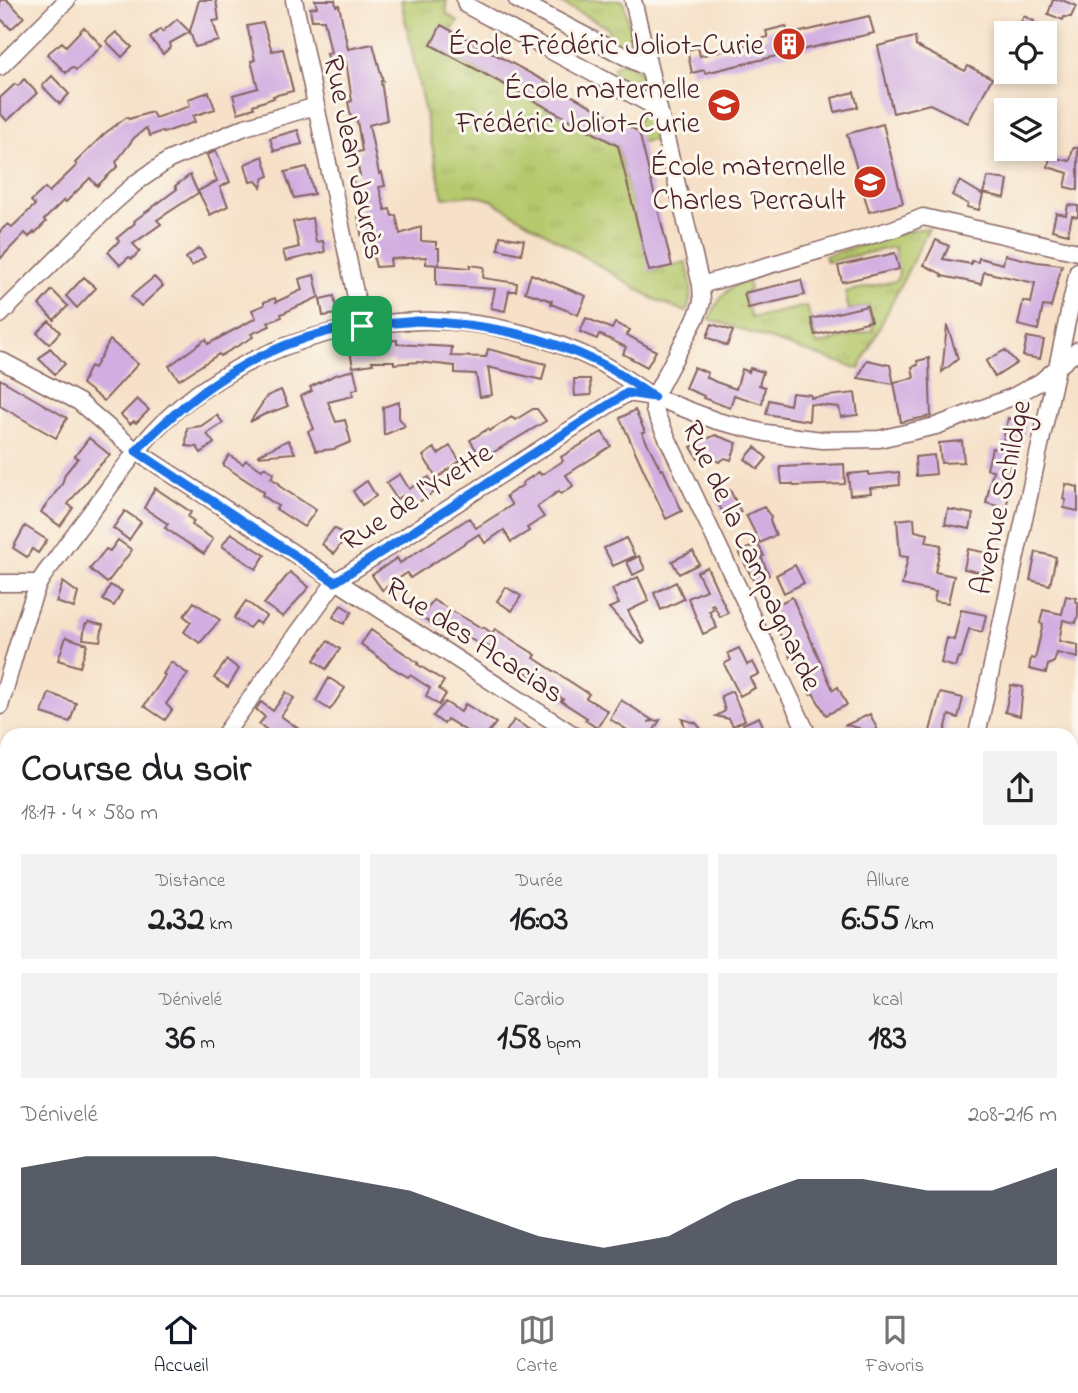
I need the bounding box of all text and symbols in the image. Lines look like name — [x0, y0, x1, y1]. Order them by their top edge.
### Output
map controls — [994, 21, 1057, 161]
button: locate — [994, 21, 1057, 84]
place label: École Frédéric Joliot-Curie — [448, 25, 765, 69]
building icon: École Frédéric Joliot-Curie — [770, 25, 808, 63]
street label: Rue Jean Jaurès — [309, 52, 395, 263]
place label: École maternelle Frédéric Joliot-Curie — [455, 69, 701, 147]
school or university icon: École maternelle Frédéric Joliot-Curie — [705, 86, 743, 124]
button: layers — [994, 98, 1057, 161]
place label: École maternelle Charles Perrault — [650, 146, 847, 224]
school or university icon: École maternelle Charles Perrault — [851, 163, 889, 201]
pin — [332, 296, 392, 356]
icon: arrive — [343, 307, 381, 345]
street label: Avenue Schildge — [961, 396, 1045, 599]
street label: Rue de la Campagnarde — [668, 414, 833, 699]
street label: Rue de l'Yvette — [333, 432, 503, 564]
street label: Rue des Acacias — [375, 567, 572, 716]
text: Course du soir — [21, 743, 251, 799]
button: share — [983, 751, 1057, 825]
text: 18:17 · 4 × 580 m — [21, 797, 158, 830]
text: Distance — [155, 868, 225, 895]
text: Durée — [515, 868, 563, 895]
text: Allure — [866, 868, 909, 895]
text: 2.32 — [148, 895, 205, 946]
text: 16:03 — [509, 895, 569, 946]
text: 6:55 — [842, 895, 900, 946]
text: km — [205, 911, 232, 938]
text: /km — [900, 911, 934, 938]
text: Dénivelé — [159, 987, 222, 1014]
text: Cardio — [514, 987, 564, 1014]
text: kcal — [873, 987, 903, 1014]
text: 36 — [166, 1014, 196, 1065]
text: 158 — [497, 1014, 541, 1065]
text: 183 — [868, 1014, 907, 1065]
text: m — [196, 1030, 215, 1057]
text: bpm — [541, 1030, 581, 1057]
text: Dénivelé — [21, 1099, 98, 1132]
text: 208–216 m — [968, 1099, 1057, 1132]
tab: Accueil — [154, 1311, 208, 1380]
tab: Carte — [516, 1311, 558, 1380]
tab: Favoris — [865, 1311, 924, 1380]

